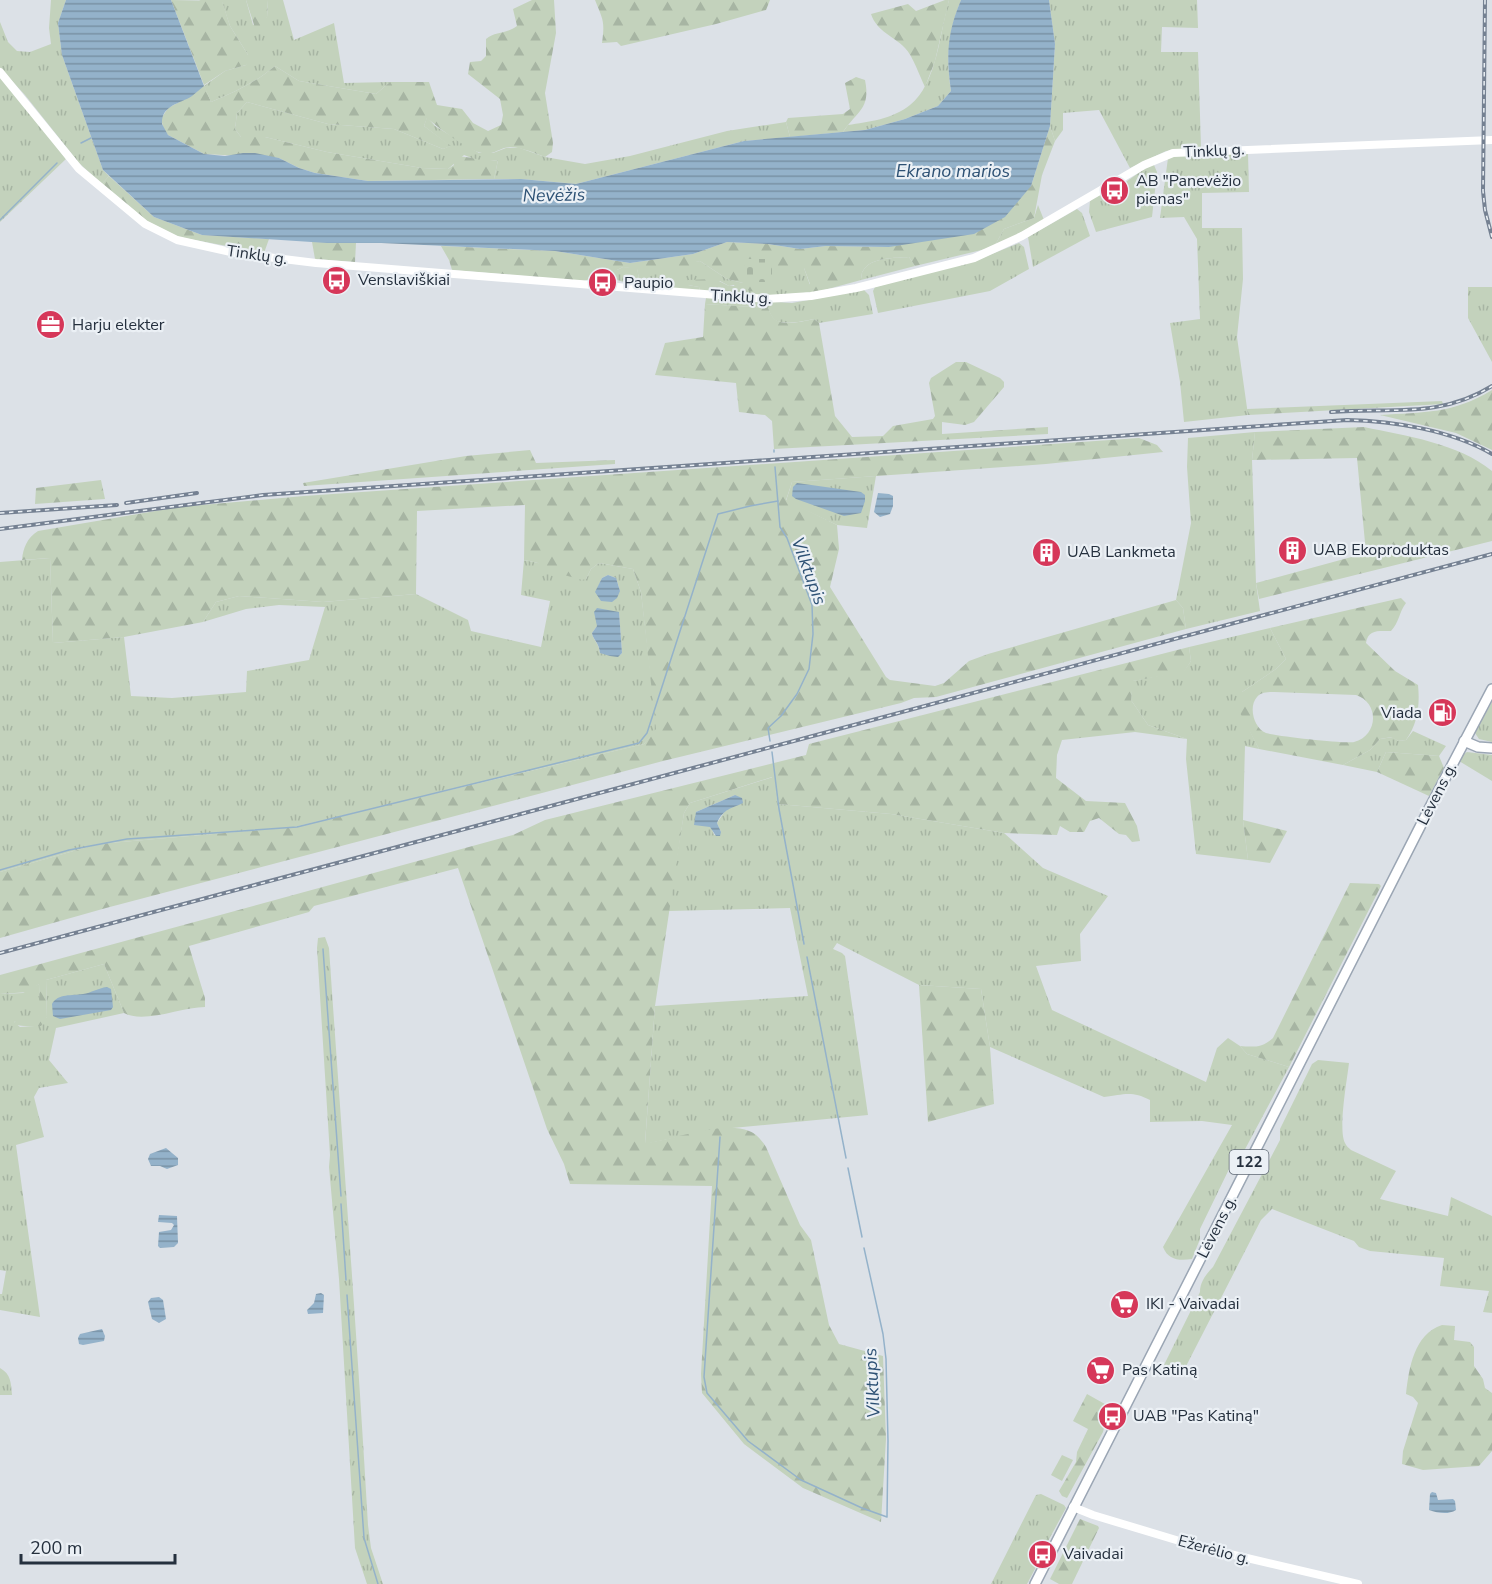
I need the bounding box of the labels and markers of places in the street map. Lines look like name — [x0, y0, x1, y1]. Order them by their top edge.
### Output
place label: AB "Panevėžio pienas" — [1136, 170, 1241, 210]
bus stop icon: AB "Panevėžio pienas" — [1099, 174, 1131, 206]
bus stop icon: Venslaviškiai — [321, 264, 353, 296]
bus stop icon: Paupio — [587, 267, 619, 299]
place label: Venslaviškiai — [357, 269, 450, 291]
place label: Paupio — [624, 272, 673, 294]
office icon: Harju elekter — [35, 309, 67, 341]
place label: Harju elekter — [72, 314, 165, 336]
building icon: UAB Ekoproduktas — [1276, 534, 1308, 566]
building icon: UAB Lankmeta — [1030, 536, 1062, 568]
place label: UAB Ekoproduktas — [1313, 539, 1449, 561]
place label: UAB Lankmeta — [1067, 541, 1176, 563]
fuel station icon: Viada — [1427, 697, 1459, 729]
place label: Viada — [1380, 702, 1422, 724]
supermarket icon: IKI - Vaivadai — [1109, 1288, 1141, 1320]
place label: IKI - Vaivadai — [1146, 1293, 1240, 1315]
supermarket icon: Pas Katiną — [1085, 1354, 1117, 1386]
place label: Pas Katiną — [1122, 1359, 1197, 1381]
bus stop icon: UAB "Pas Katiną" — [1096, 1400, 1128, 1432]
place label: UAB "Pas Katiną" — [1133, 1405, 1259, 1427]
bus stop icon: Vaivadai — [1026, 1538, 1058, 1570]
place label: Vaivadai — [1062, 1543, 1123, 1565]

